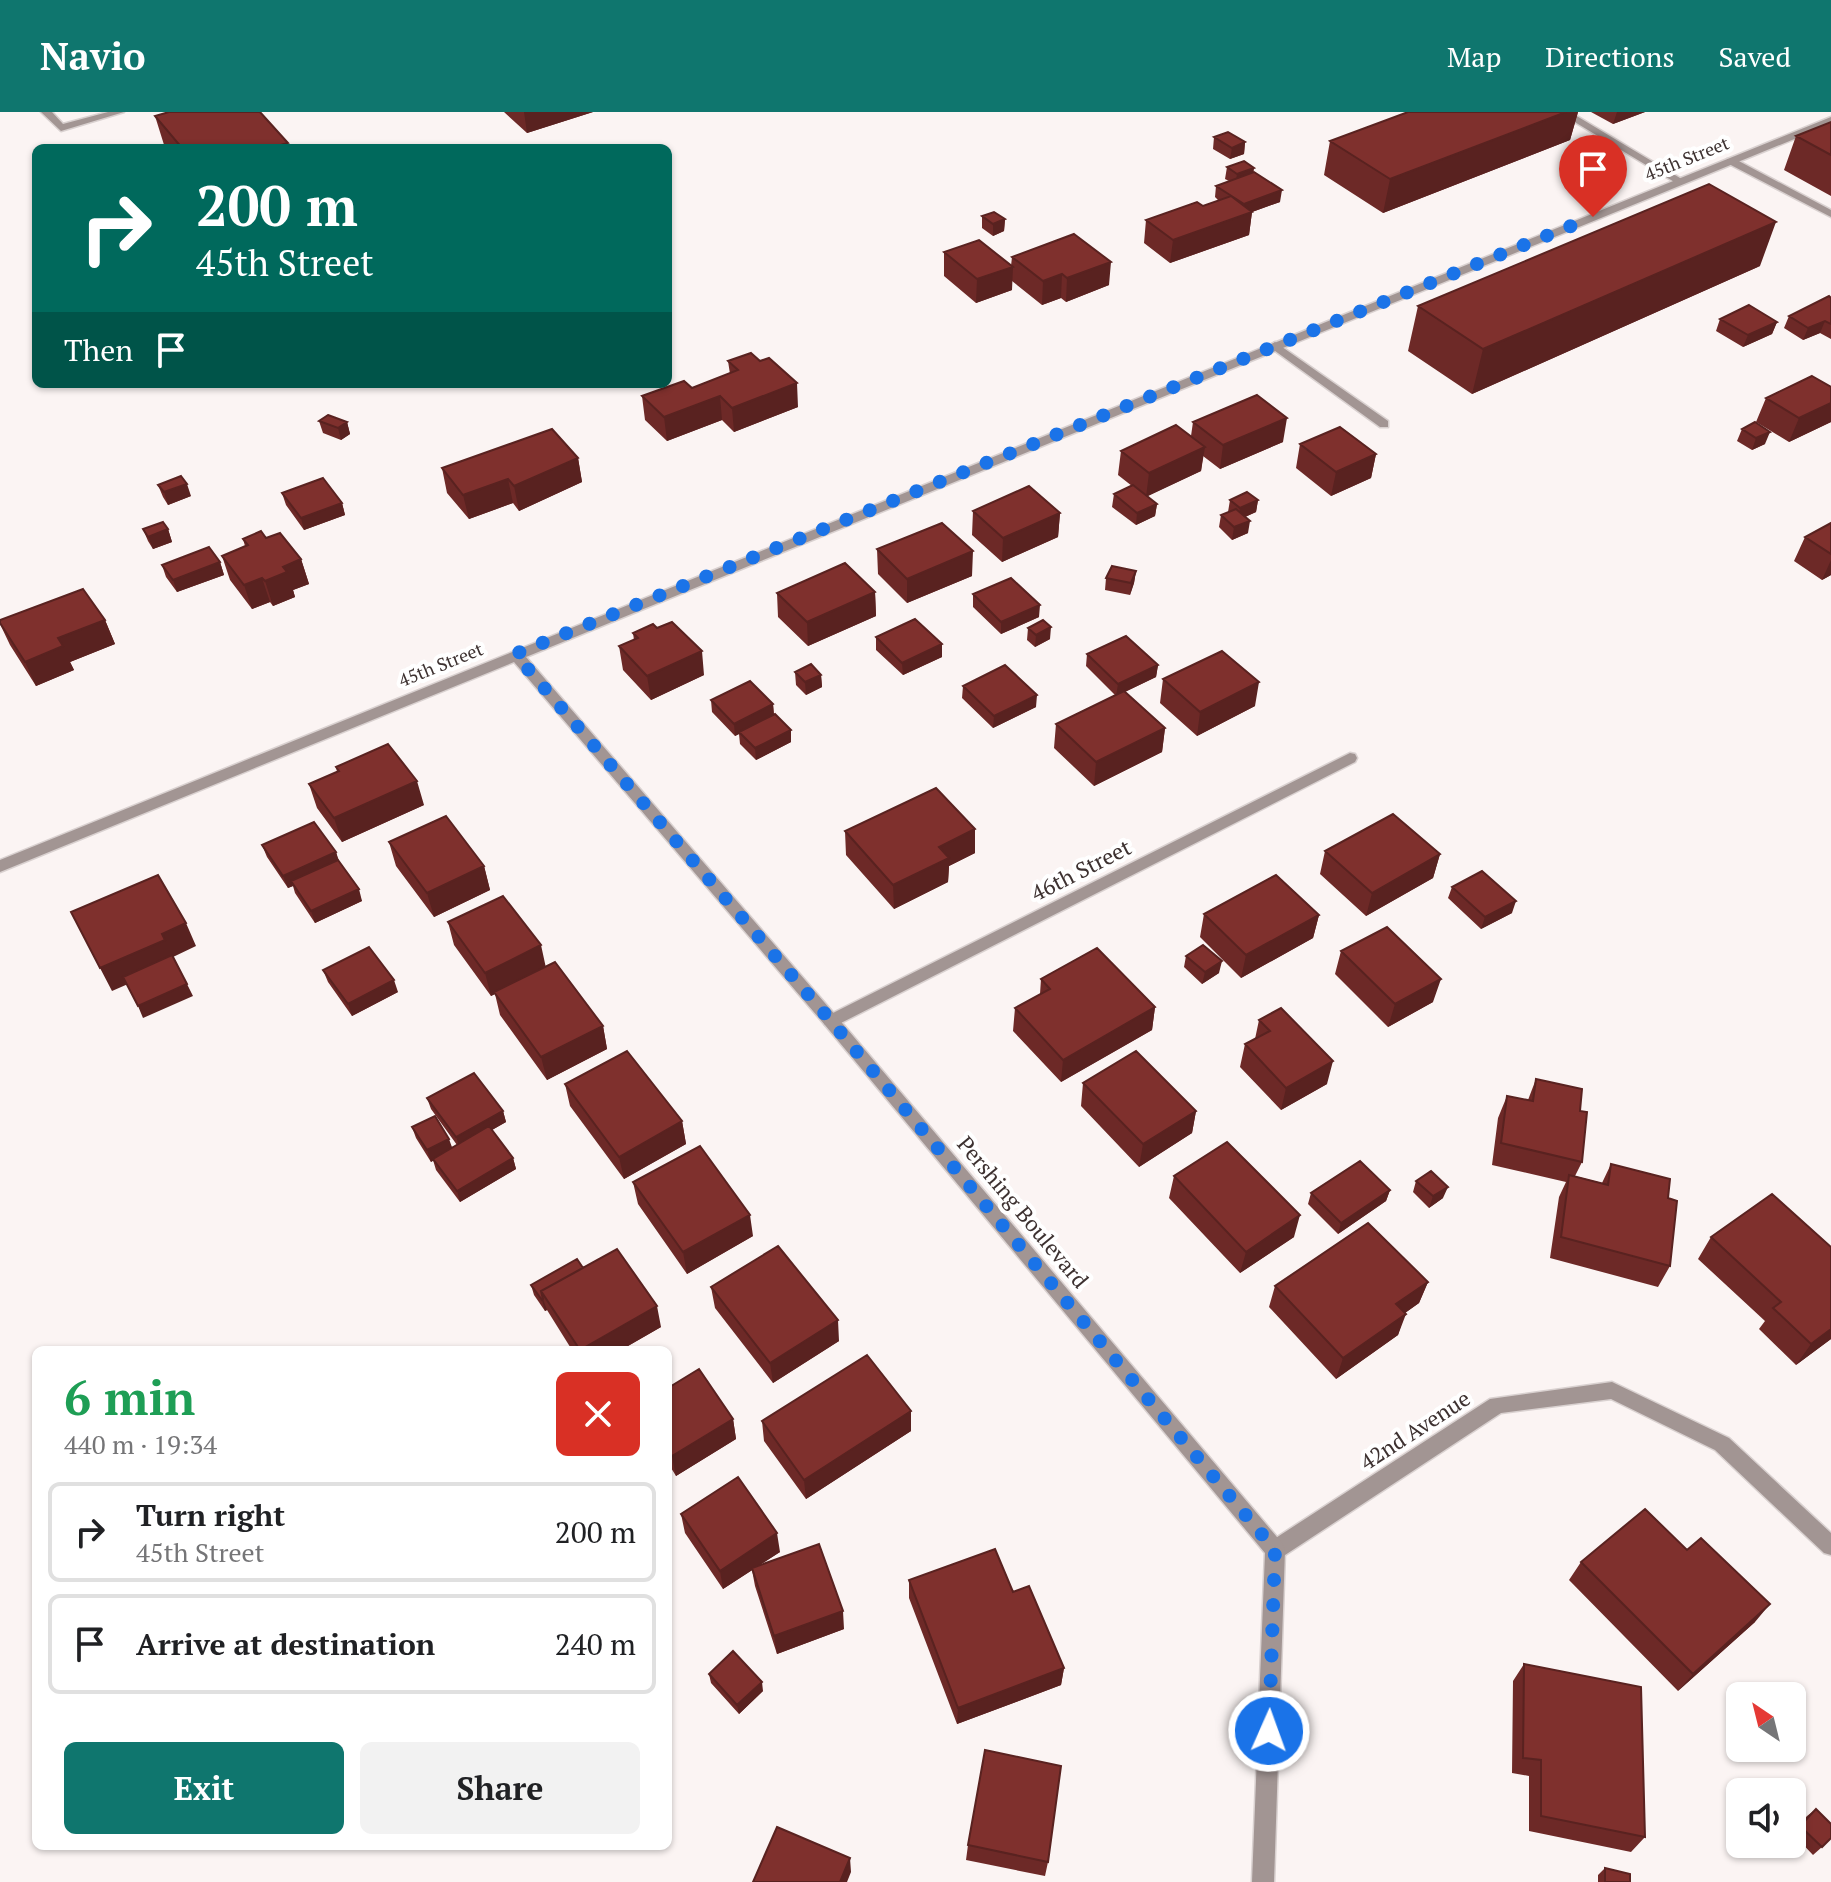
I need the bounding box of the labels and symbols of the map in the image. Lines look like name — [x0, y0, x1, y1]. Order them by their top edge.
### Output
street label: 45th Street — [1641, 130, 1733, 186]
pin — [1559, 135, 1627, 217]
street label: 45th Street — [395, 636, 487, 692]
street label: 46th Street — [1026, 832, 1136, 907]
street label: Pershing Boulevard — [951, 1130, 1095, 1294]
street label: 42nd Avenue — [1354, 1383, 1475, 1476]
north arrow — [1726, 1682, 1806, 1762]
position arrow — [1227, 1689, 1311, 1773]

